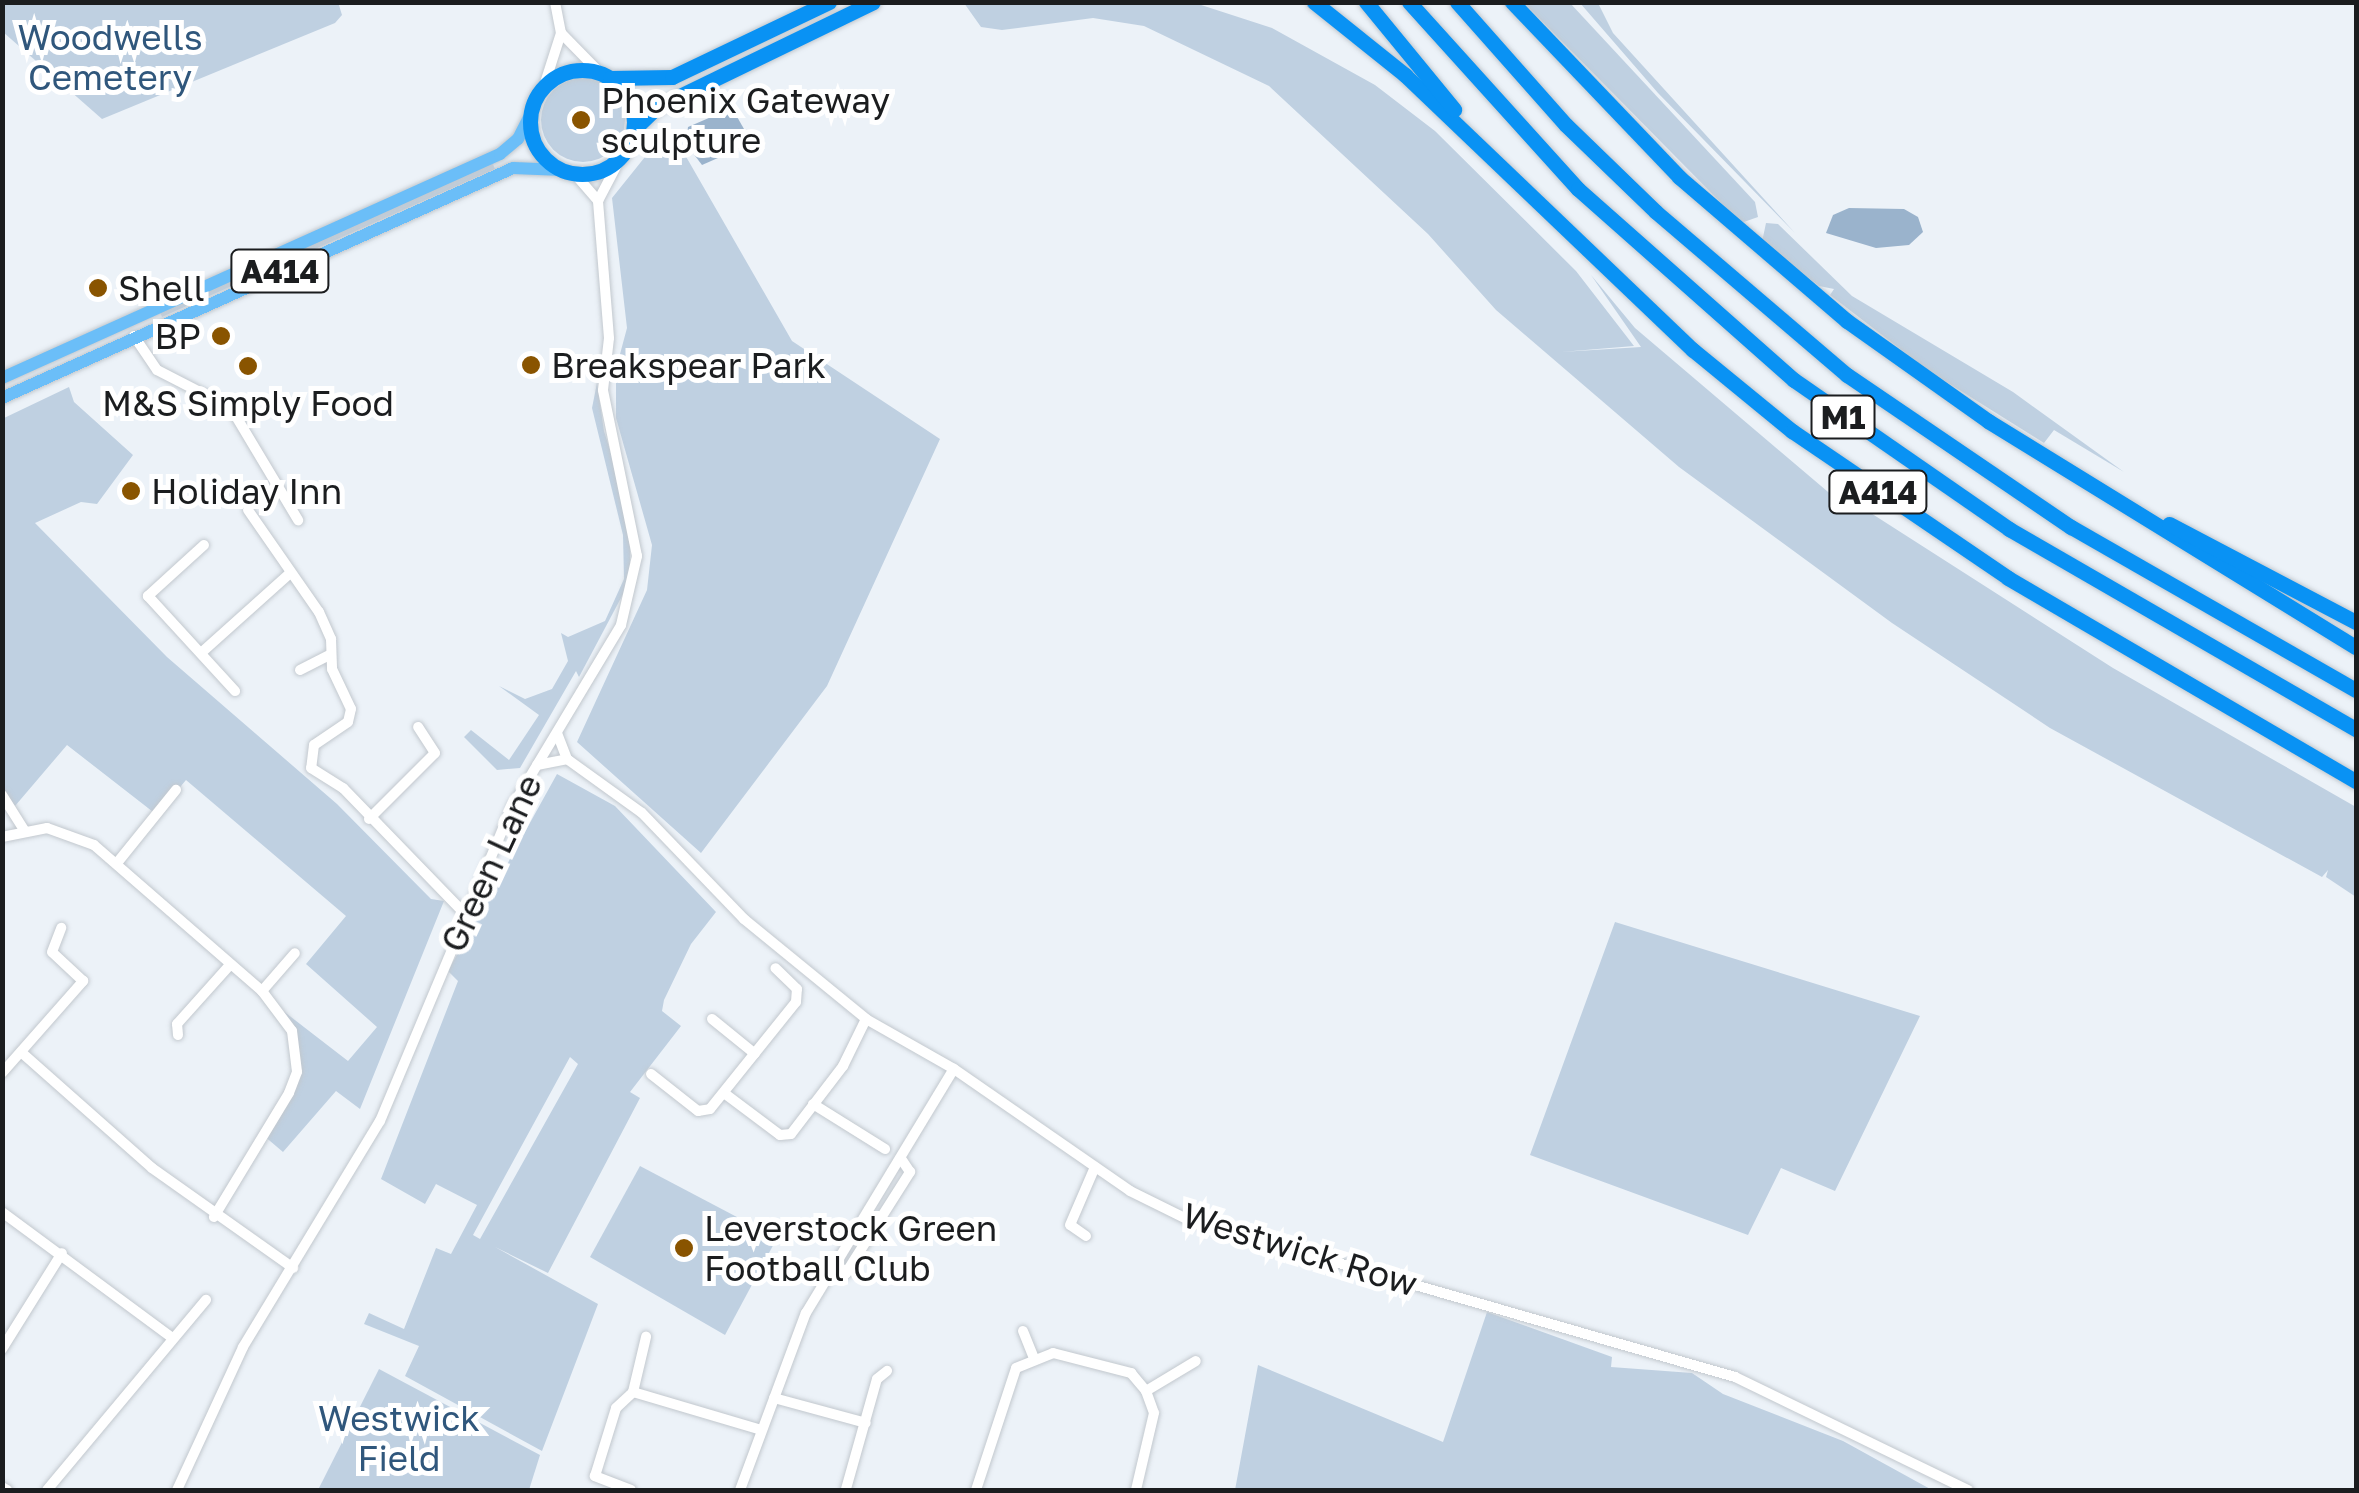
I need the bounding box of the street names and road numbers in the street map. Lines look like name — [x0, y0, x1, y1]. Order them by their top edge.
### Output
road number: A414 — [230, 244, 330, 298]
road number: M1 — [1810, 390, 1876, 444]
road number: A414 — [1828, 465, 1928, 519]
street label: Green Lane — [432, 768, 550, 958]
street label: Westwick Row — [1178, 1193, 1422, 1305]

